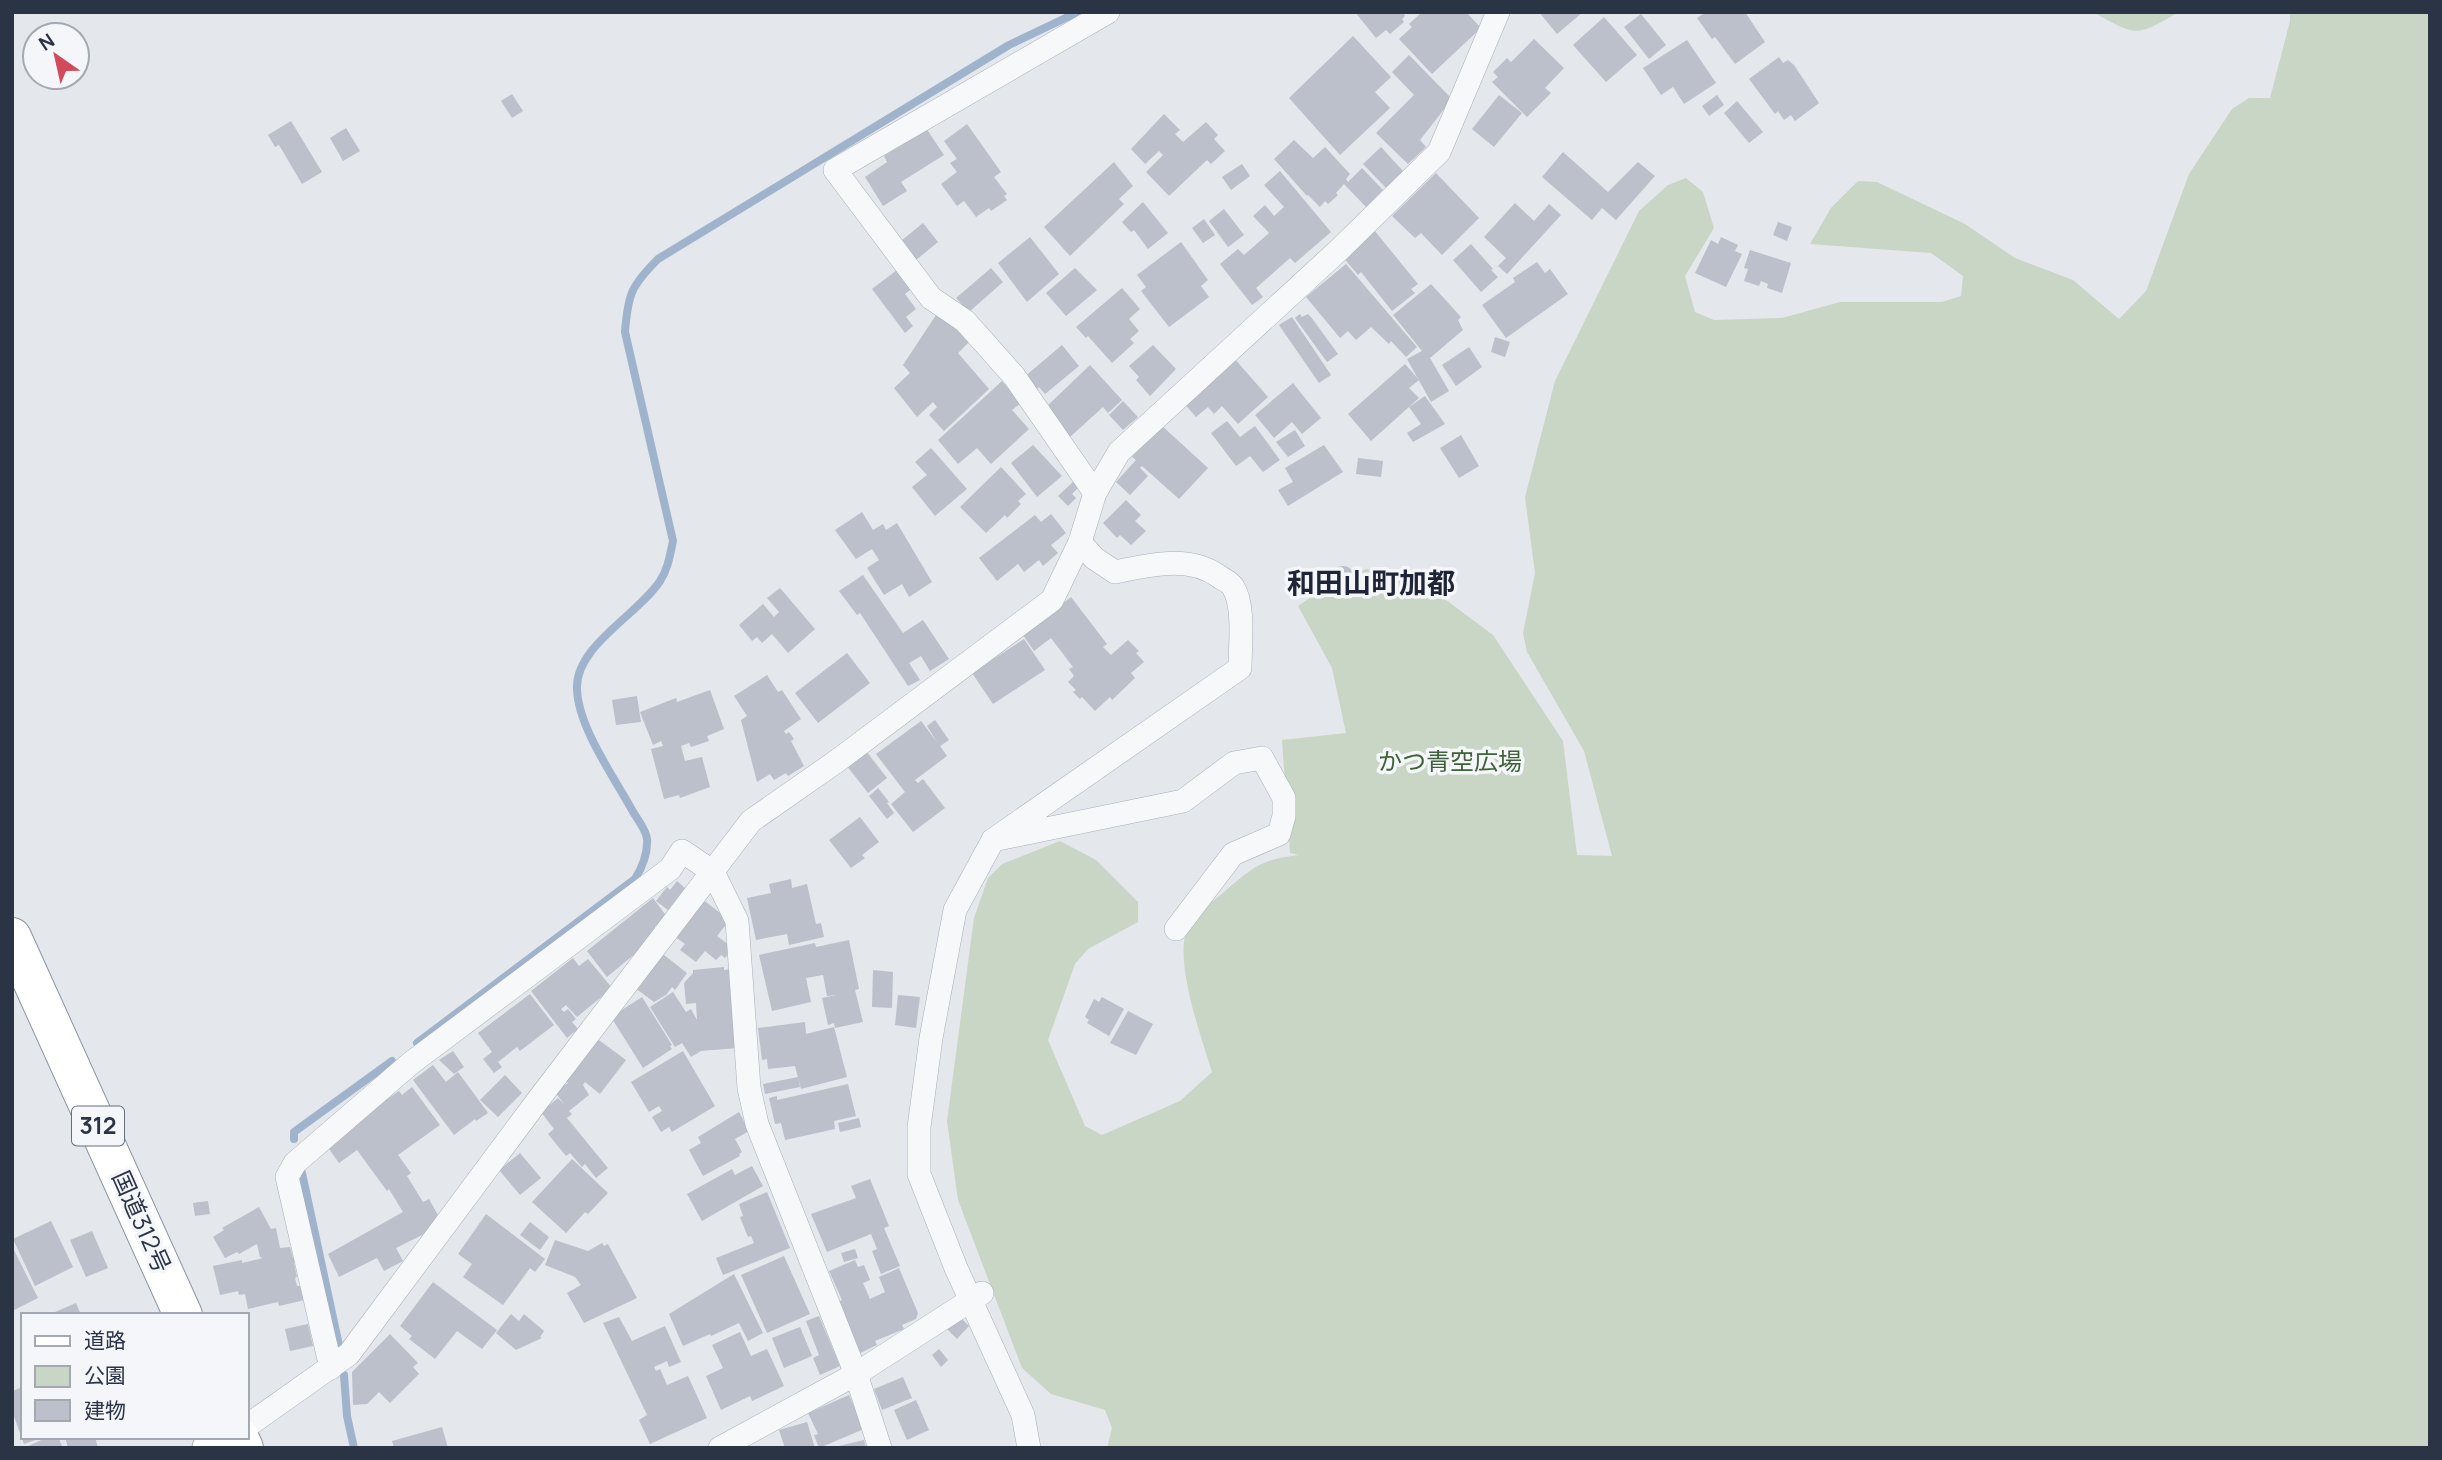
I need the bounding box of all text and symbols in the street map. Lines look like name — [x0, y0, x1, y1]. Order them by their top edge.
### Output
north arrow — [21, 21, 91, 91]
text: N — [34, 27, 59, 57]
district label: 和田山町加都 — [1287, 563, 1455, 601]
park label: かつ青空広場 — [1378, 744, 1522, 777]
road number: 312 — [72, 1106, 124, 1146]
street label: 国道312号 — [105, 1165, 179, 1278]
legend — [21, 1313, 248, 1439]
text: 道路 — [84, 1326, 126, 1354]
text: 公園 — [84, 1361, 126, 1389]
text: 建物 — [84, 1396, 126, 1424]

